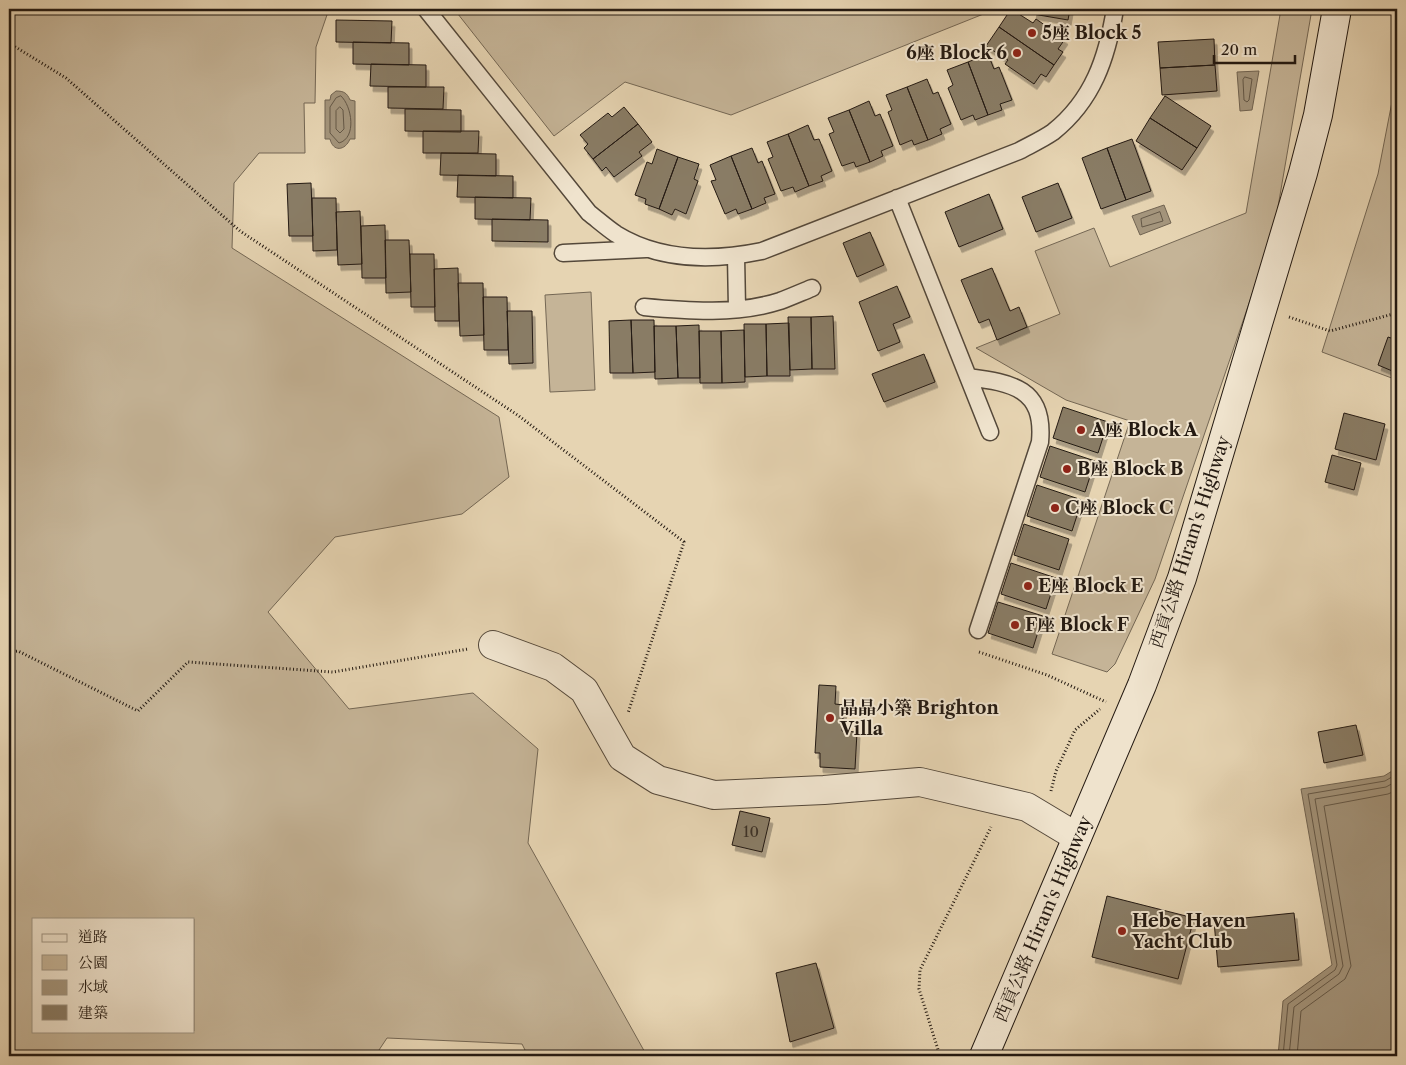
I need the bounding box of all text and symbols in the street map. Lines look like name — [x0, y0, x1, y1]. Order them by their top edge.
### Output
place label: 5座 Block 5 — [1042, 22, 1141, 44]
marker: 5座 Block 5 — [1026, 27, 1038, 39]
scale bar — [1214, 32, 1295, 64]
text: 20 m — [1221, 40, 1257, 59]
place label: 6座 Block 6 — [906, 42, 1007, 64]
marker: 6座 Block 6 — [1011, 47, 1023, 59]
place label: A座 Block A — [1090, 419, 1199, 441]
marker: A座 Block A — [1075, 424, 1087, 436]
street label: 西貢公路 Hiram's Highway — [1145, 432, 1235, 651]
place label: B座 Block B — [1077, 458, 1183, 480]
marker: B座 Block B — [1061, 463, 1073, 475]
place label: C座 Block C — [1065, 497, 1173, 519]
marker: C座 Block C — [1049, 502, 1061, 514]
place label: E座 Block E — [1038, 575, 1144, 597]
marker: E座 Block E — [1022, 580, 1034, 592]
place label: F座 Block F — [1025, 614, 1129, 636]
marker: F座 Block F — [1009, 619, 1021, 631]
place label: 晶晶小築 Brighton Villa — [839, 697, 999, 740]
marker: 晶晶小築 Brighton Villa — [824, 712, 836, 724]
street label: 西貢公路 Hiram's Highway — [989, 812, 1097, 1026]
house number: 10 — [743, 822, 759, 841]
place label: Hebe Haven Yacht Club — [1131, 910, 1246, 953]
legend — [32, 918, 195, 1032]
marker: Hebe Haven Yacht Club — [1116, 925, 1128, 937]
text: 道路 — [78, 927, 108, 946]
text: 公園 — [78, 953, 108, 972]
text: 水域 — [78, 977, 108, 996]
text: 建築 — [78, 1003, 108, 1022]

